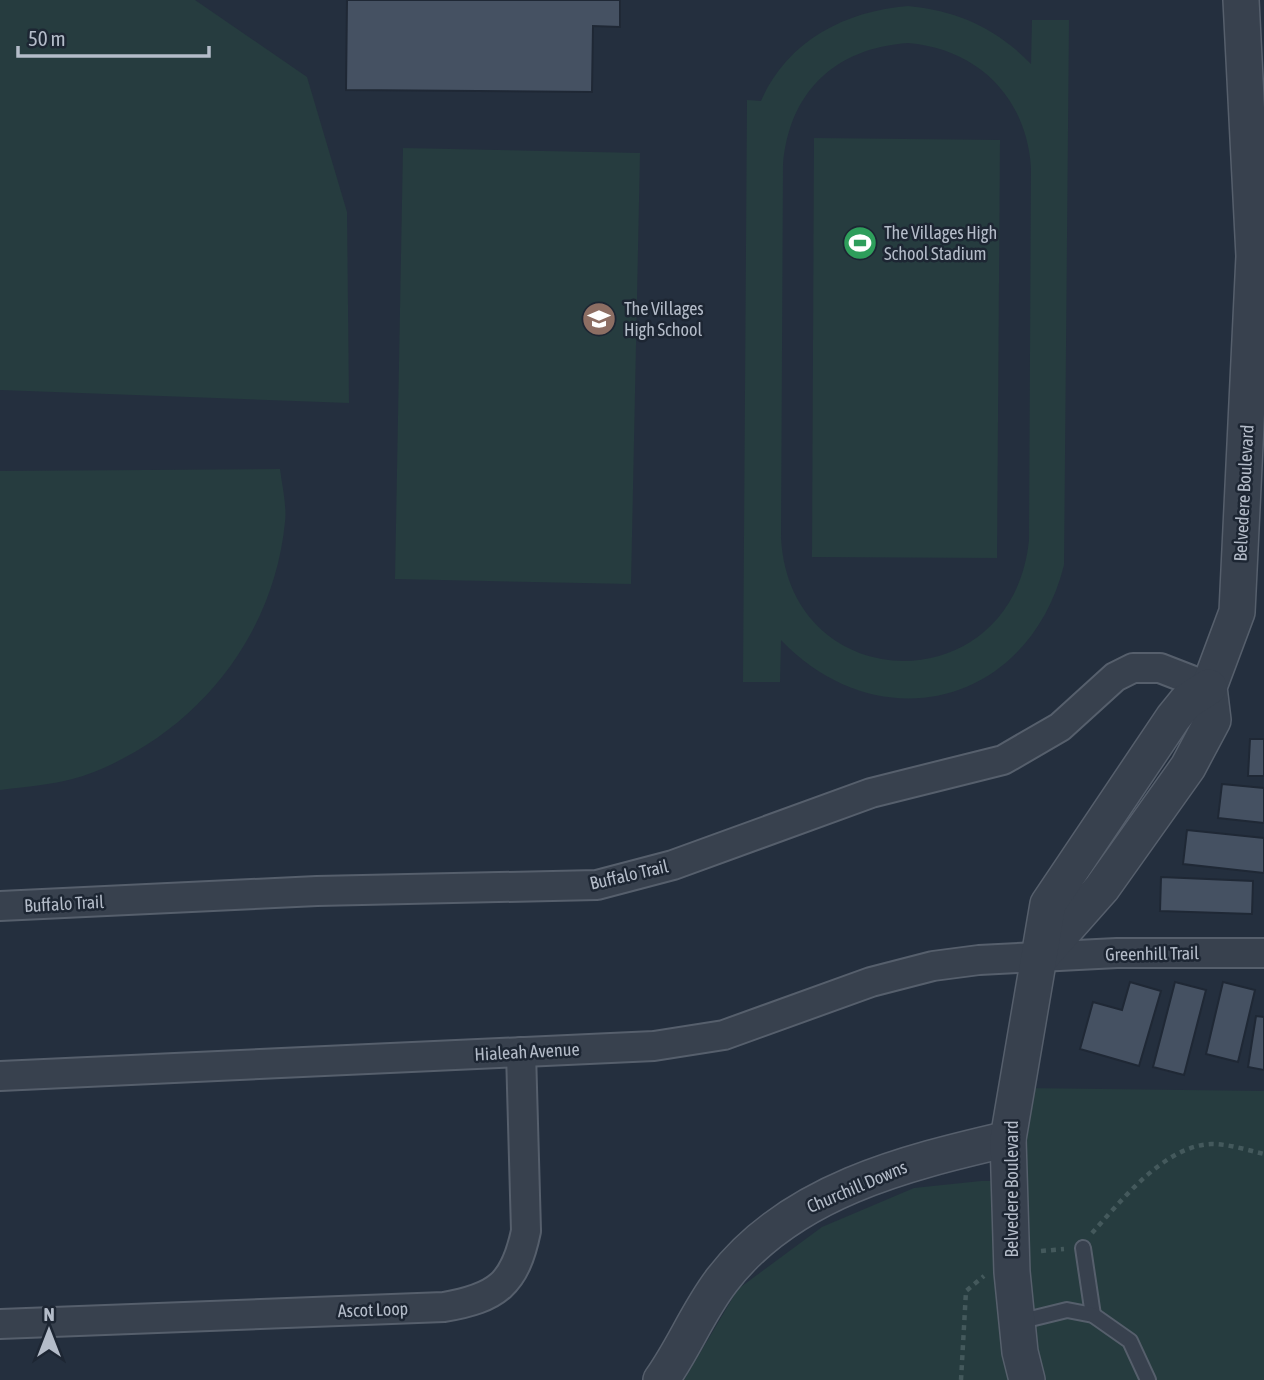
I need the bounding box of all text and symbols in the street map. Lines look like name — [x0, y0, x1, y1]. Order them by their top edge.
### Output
scale bar — [18, 14, 208, 58]
text: 50 m — [28, 26, 66, 50]
place label: The Villages High School Stadium — [884, 222, 997, 264]
sports icon: The Villages High School Stadium — [841, 224, 879, 262]
place label: The Villages High School — [624, 298, 704, 340]
school or university icon: The Villages High School — [580, 300, 618, 338]
street label: Belvedere Boulevard — [1229, 424, 1258, 562]
street label: Buffalo Trail — [588, 855, 670, 894]
street label: Buffalo Trail — [24, 891, 105, 916]
street label: Greenhill Trail — [1105, 942, 1199, 965]
street label: Hialeah Avenue — [474, 1038, 580, 1065]
street label: Belvedere Boulevard — [1001, 1121, 1022, 1257]
street label: Churchill Downs — [804, 1156, 910, 1217]
north arrow — [14, 1296, 84, 1366]
street label: Ascot Loop — [337, 1298, 409, 1321]
text: N — [43, 1303, 55, 1325]

